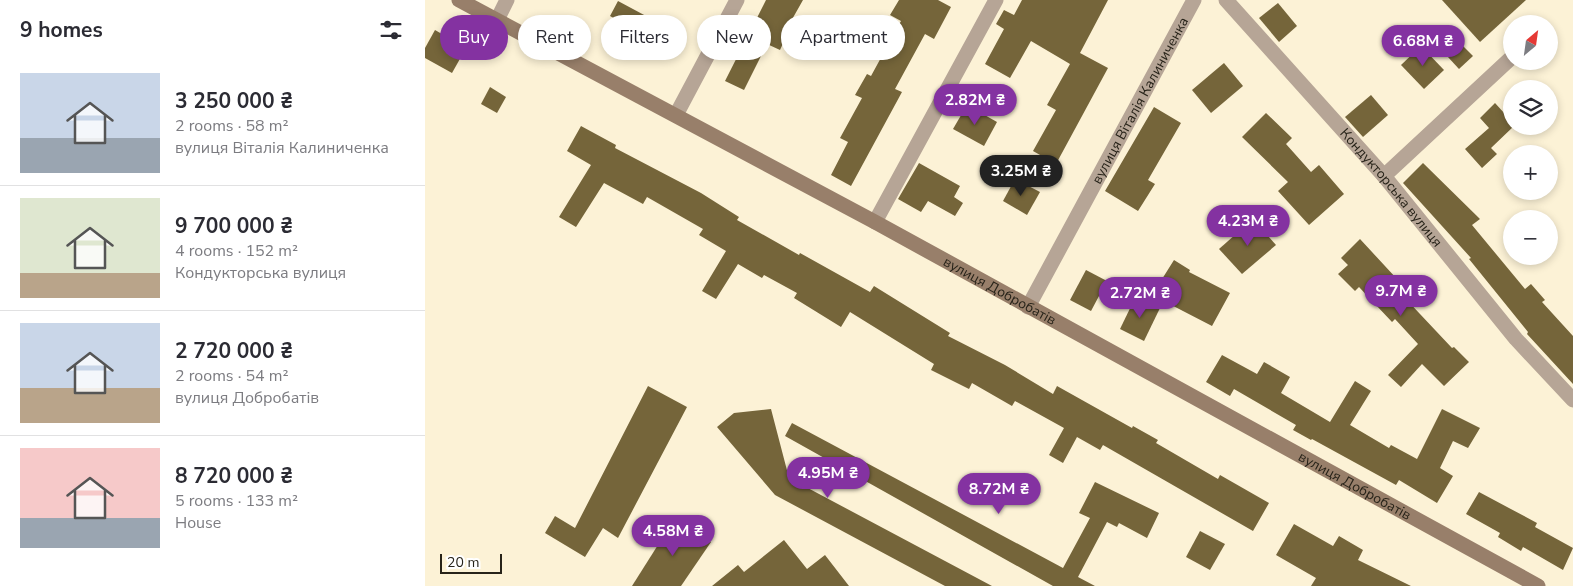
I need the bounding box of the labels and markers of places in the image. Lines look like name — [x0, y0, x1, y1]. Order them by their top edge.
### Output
pin: 6.68M ₴ — [1377, 24, 1469, 67]
pin: 2.82M ₴ — [929, 84, 1021, 126]
pin: 3.25M ₴ — [975, 154, 1067, 197]
pin: 4.23M ₴ — [1202, 204, 1294, 247]
pin: 9.7M ₴ — [1360, 274, 1442, 317]
pin: 2.72M ₴ — [1094, 276, 1186, 319]
pin: 4.95M ₴ — [782, 456, 874, 499]
pin: 8.72M ₴ — [953, 472, 1045, 515]
pin: 4.58M ₴ — [627, 514, 719, 557]

